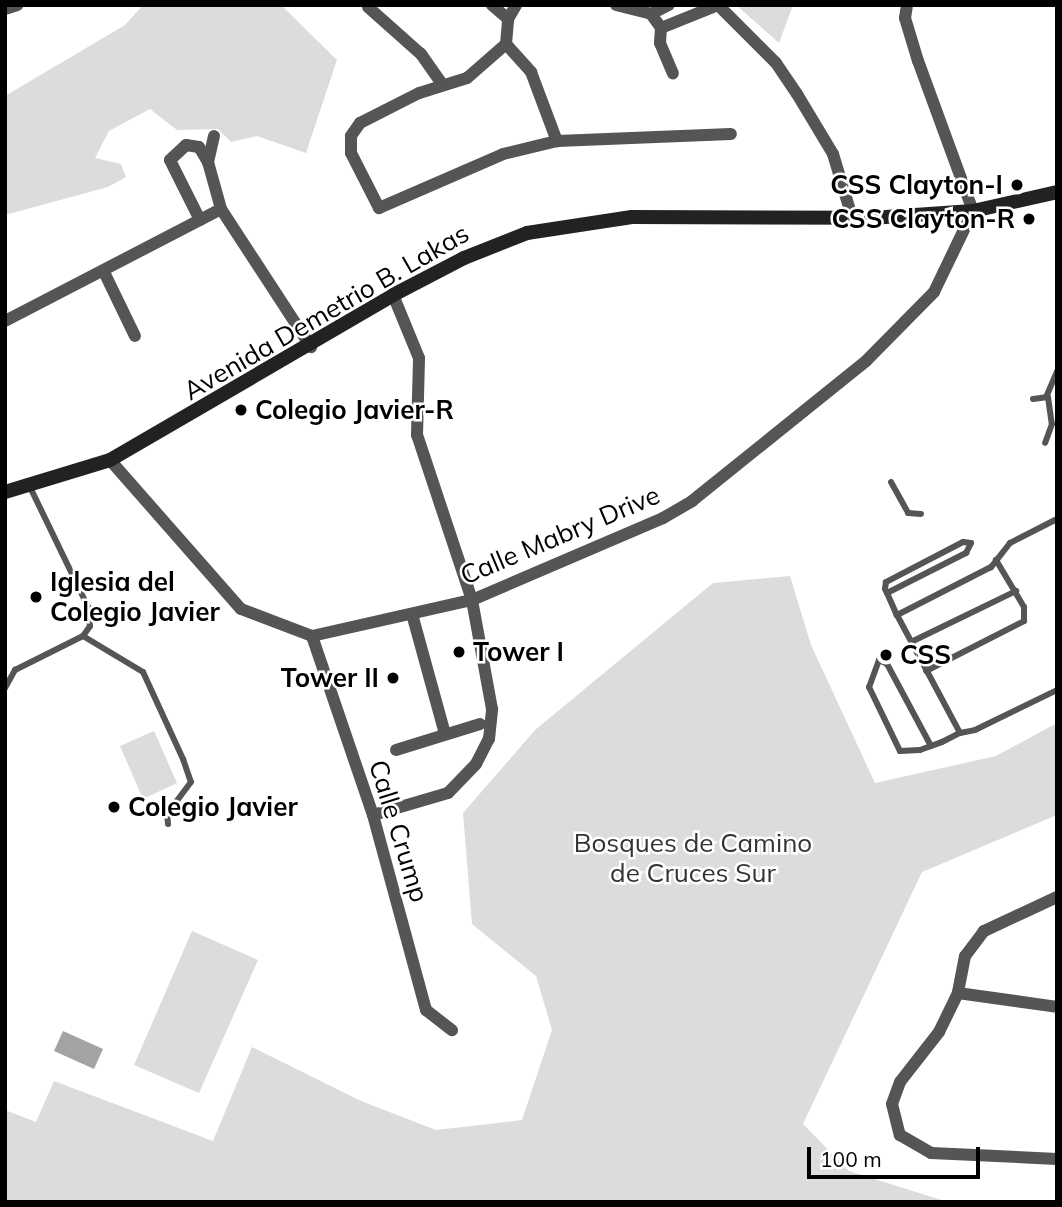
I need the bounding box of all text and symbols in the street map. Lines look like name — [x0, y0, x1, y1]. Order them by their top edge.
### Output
place label: CSS Clayton-I — [830, 169, 1003, 201]
marker: CSS Clayton-I — [1009, 177, 1025, 193]
place label: CSS Clayton-R — [831, 203, 1015, 235]
marker: CSS Clayton-R — [1021, 211, 1037, 227]
street label: Avenida Demetrio B. Lakas — [178, 217, 474, 407]
place label: Colegio Javier-R — [255, 394, 454, 426]
marker: Colegio Javier-R — [233, 402, 249, 418]
street label: Calle Mabry Drive — [456, 479, 664, 591]
place label: Iglesia del Colegio Javier — [50, 566, 220, 628]
marker: Iglesia del Colegio Javier — [28, 589, 44, 605]
place label: Tower I — [473, 636, 564, 668]
place label: CSS — [900, 639, 951, 671]
marker: Tower I — [451, 644, 467, 660]
marker: CSS — [878, 647, 894, 663]
place label: Tower II — [281, 662, 379, 694]
marker: Tower II — [385, 670, 401, 686]
street label: Calle Crump — [363, 756, 435, 906]
place label: Colegio Javier — [128, 791, 298, 823]
marker: Colegio Javier — [106, 799, 122, 815]
park label: Bosques de Camino de Cruces Sur — [574, 827, 812, 888]
scale bar — [810, 1134, 983, 1178]
text: 100 m — [820, 1146, 882, 1172]

